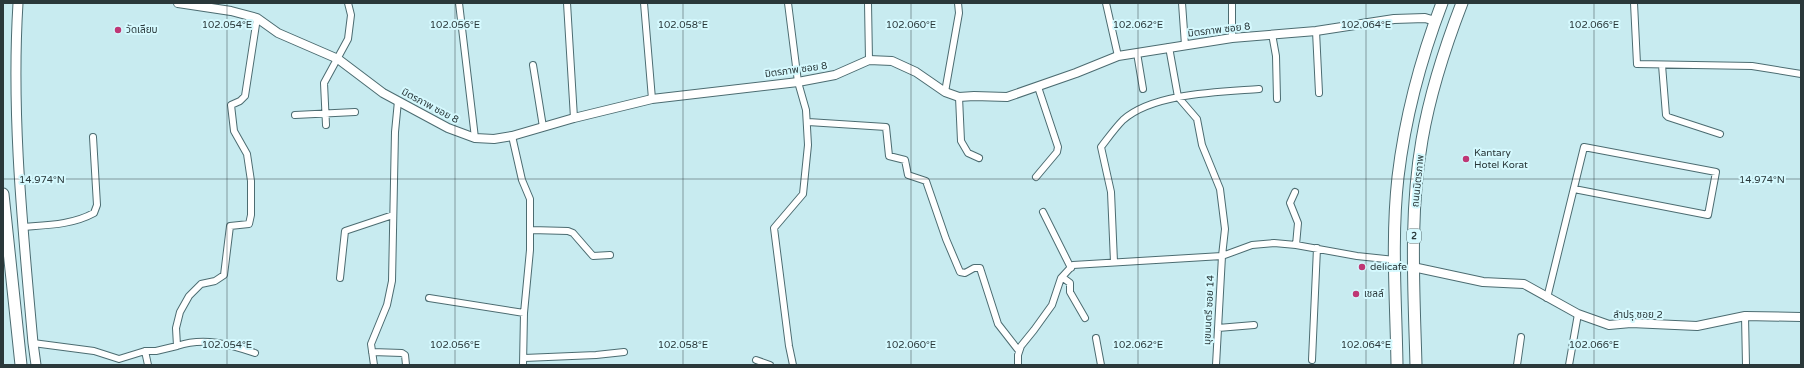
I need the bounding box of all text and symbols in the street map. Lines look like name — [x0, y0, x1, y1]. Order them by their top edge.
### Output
text: 102.054°E — [202, 19, 252, 31]
text: 102.056°E — [430, 19, 480, 31]
text: 102.058°E — [658, 19, 708, 31]
text: 102.060°E — [886, 19, 936, 31]
text: 102.062°E — [1113, 19, 1163, 31]
text: 102.064°E — [1341, 19, 1391, 31]
text: 102.066°E — [1569, 19, 1619, 31]
street label: มิตรภาพ ซอย 8 — [1187, 20, 1251, 40]
place label: วัดเลียบ — [126, 24, 158, 36]
marker: วัดเลียบ — [113, 25, 123, 35]
street label: มิตรภาพ ซอย 8 — [764, 60, 828, 80]
street label: มิตรภาพ ซอย 8 — [399, 86, 461, 126]
place label: Kantary Hotel Korat — [1474, 147, 1528, 171]
street label: ถนนมิตรภาพ — [1409, 154, 1427, 208]
marker: Kantary Hotel Korat — [1461, 154, 1471, 164]
text: 14.974°N — [19, 174, 65, 186]
text: 14.974°N — [1739, 174, 1785, 186]
road number: 2 — [1407, 229, 1421, 243]
place label: delicafe — [1370, 261, 1407, 273]
marker: delicafe — [1357, 262, 1367, 272]
street label: มุขมนตรี ซอย 14 — [1201, 275, 1217, 345]
place label: เชลล์ — [1364, 288, 1384, 300]
marker: เชลล์ — [1351, 289, 1361, 299]
street label: ลำปรุ ซอย 2 — [1613, 309, 1663, 321]
text: 102.054°E — [202, 339, 252, 351]
text: 102.056°E — [430, 339, 480, 351]
text: 102.058°E — [658, 339, 708, 351]
text: 102.060°E — [886, 339, 936, 351]
text: 102.062°E — [1113, 339, 1163, 351]
text: 102.064°E — [1341, 339, 1391, 351]
text: 102.066°E — [1569, 339, 1619, 351]

